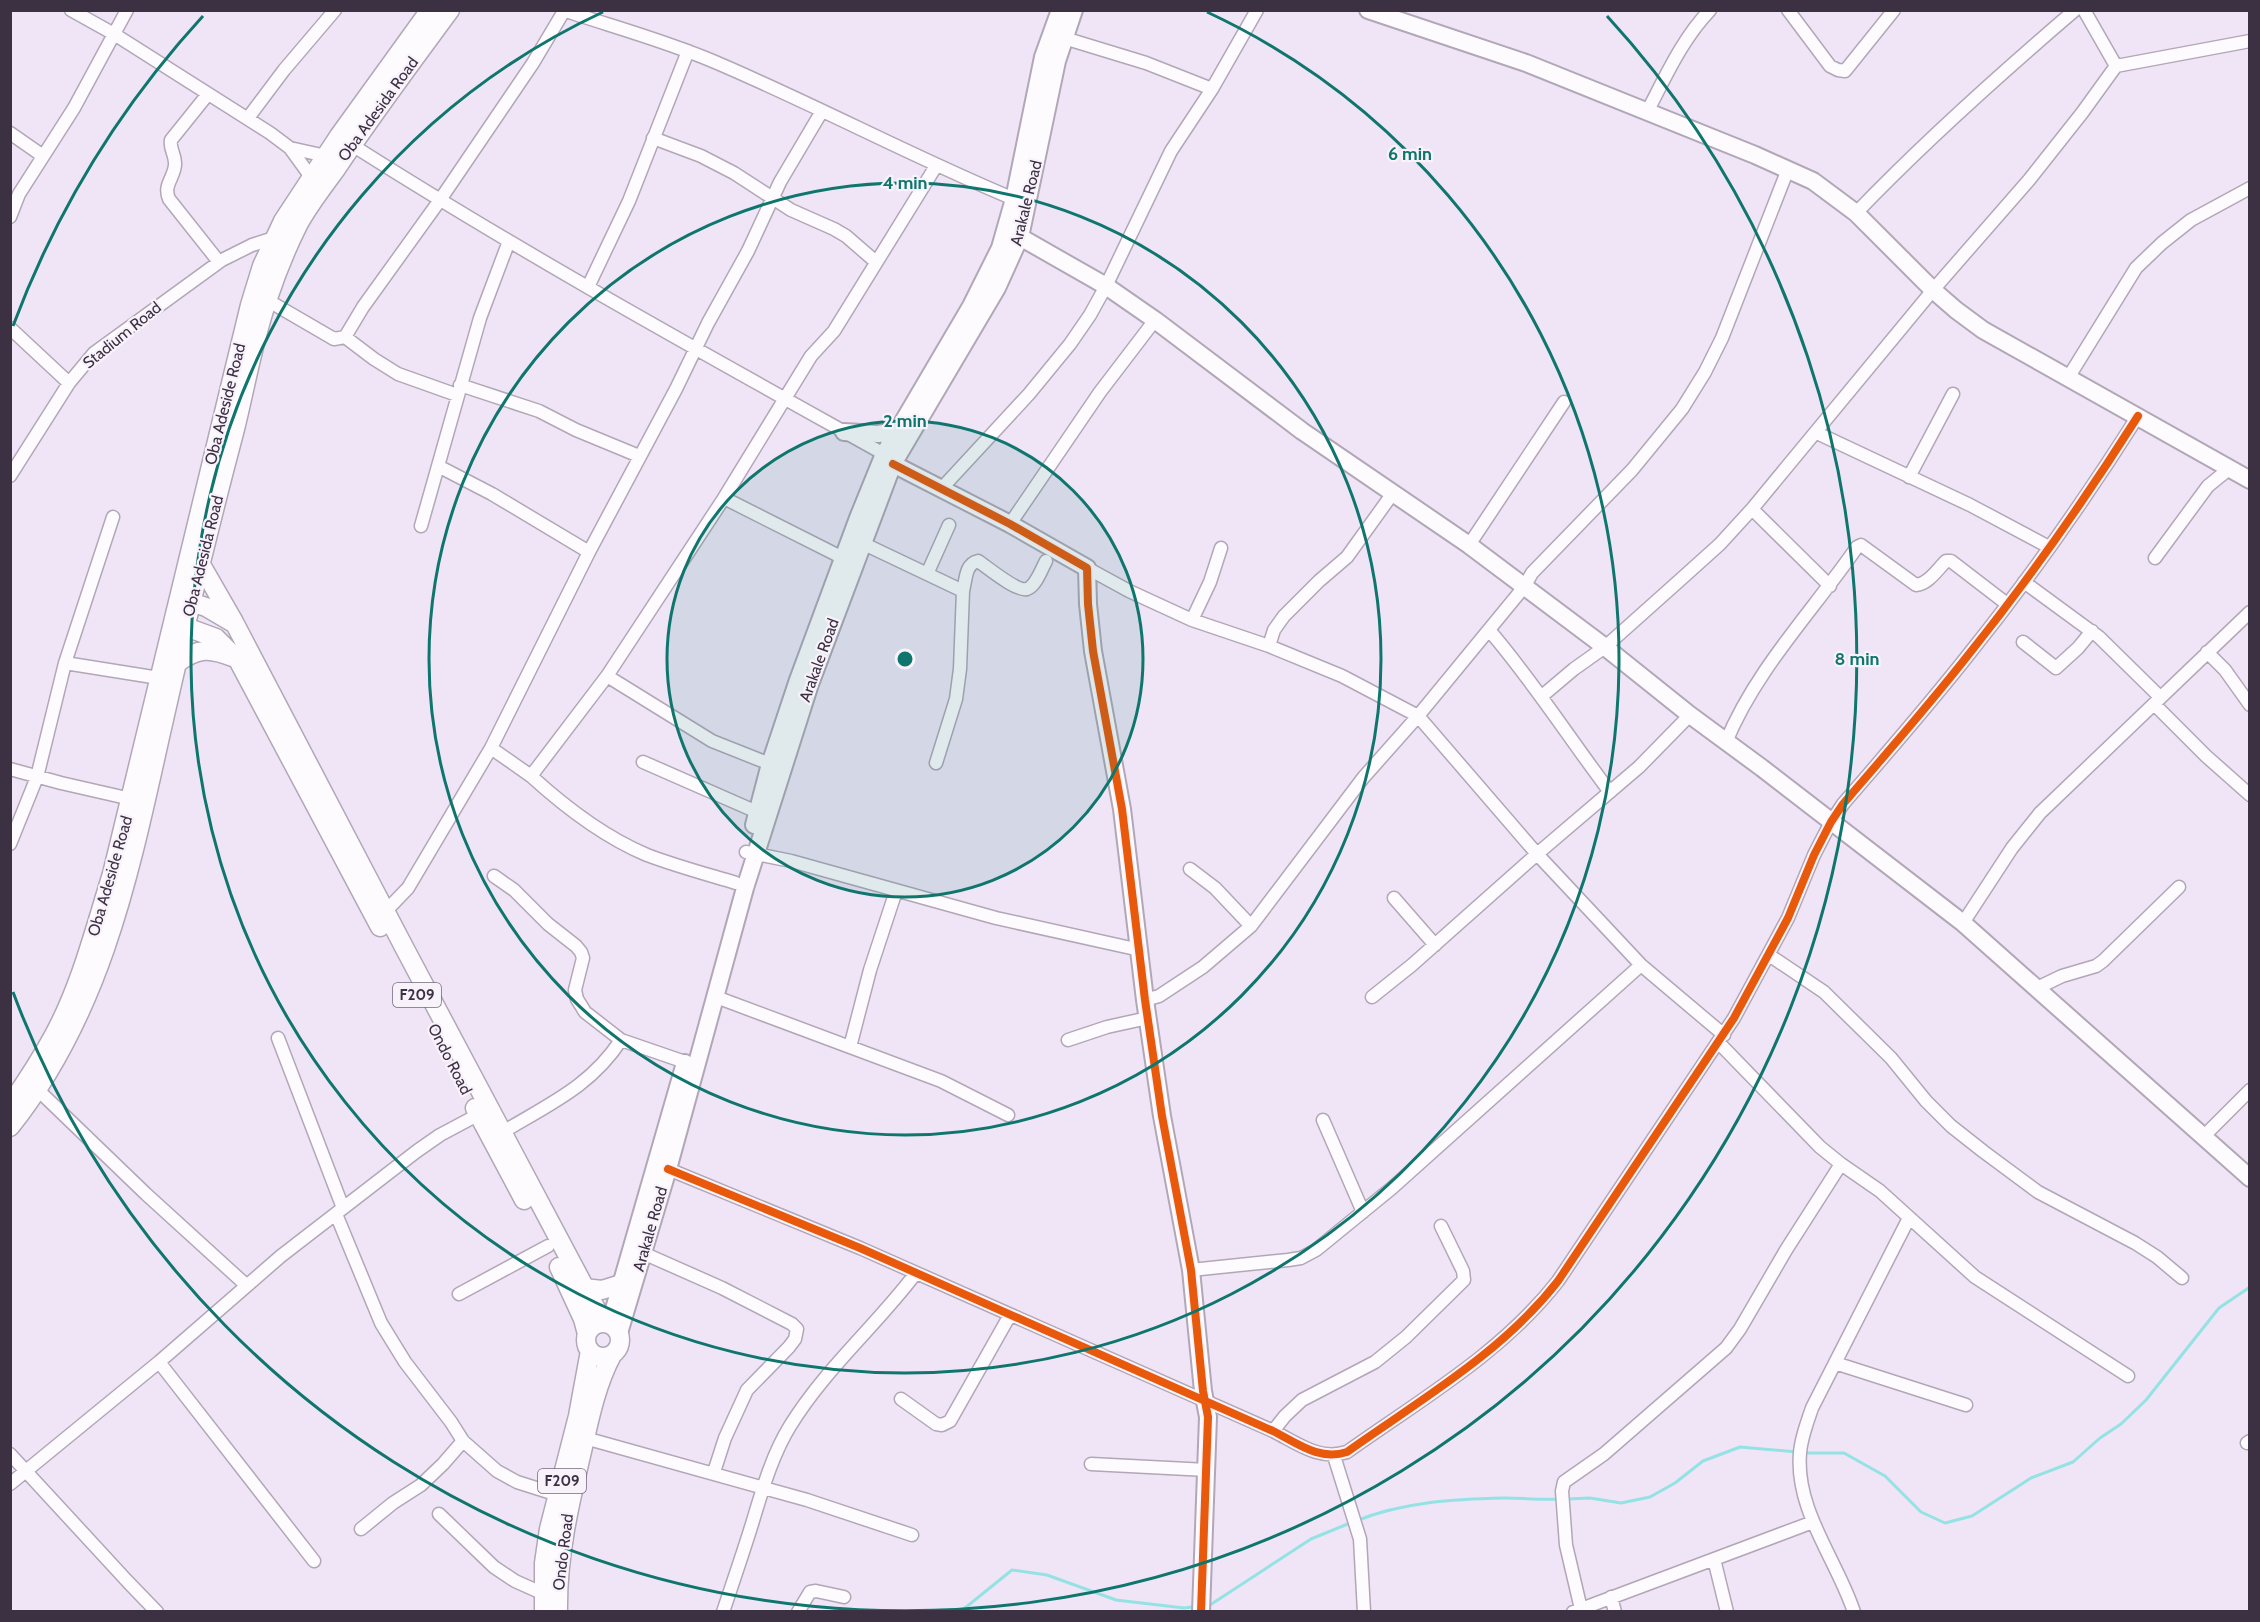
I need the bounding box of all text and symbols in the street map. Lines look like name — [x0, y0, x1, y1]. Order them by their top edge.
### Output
street label: Oba Adesida Road — [334, 53, 422, 165]
text: 6 min — [1388, 143, 1432, 165]
street label: Arakale Road — [1006, 158, 1046, 248]
text: 4 min — [882, 172, 928, 194]
street label: Stadium Road — [79, 298, 165, 372]
street label: Oba Adeside Road — [201, 341, 249, 467]
text: 2 min — [883, 410, 927, 432]
street label: Oba Adesida Road — [179, 494, 227, 618]
street label: Arakale Road — [795, 616, 843, 704]
text: 8 min — [1835, 648, 1879, 670]
centre of rings — [895, 649, 915, 669]
street label: Oba Adeside Road — [84, 814, 136, 938]
road number: F209 — [393, 983, 441, 1007]
street label: Ondo Road — [424, 1020, 476, 1098]
street label: Arakale Road — [629, 1184, 671, 1274]
road number: F209 — [538, 1469, 586, 1493]
street label: Ondo Road — [549, 1513, 577, 1591]

